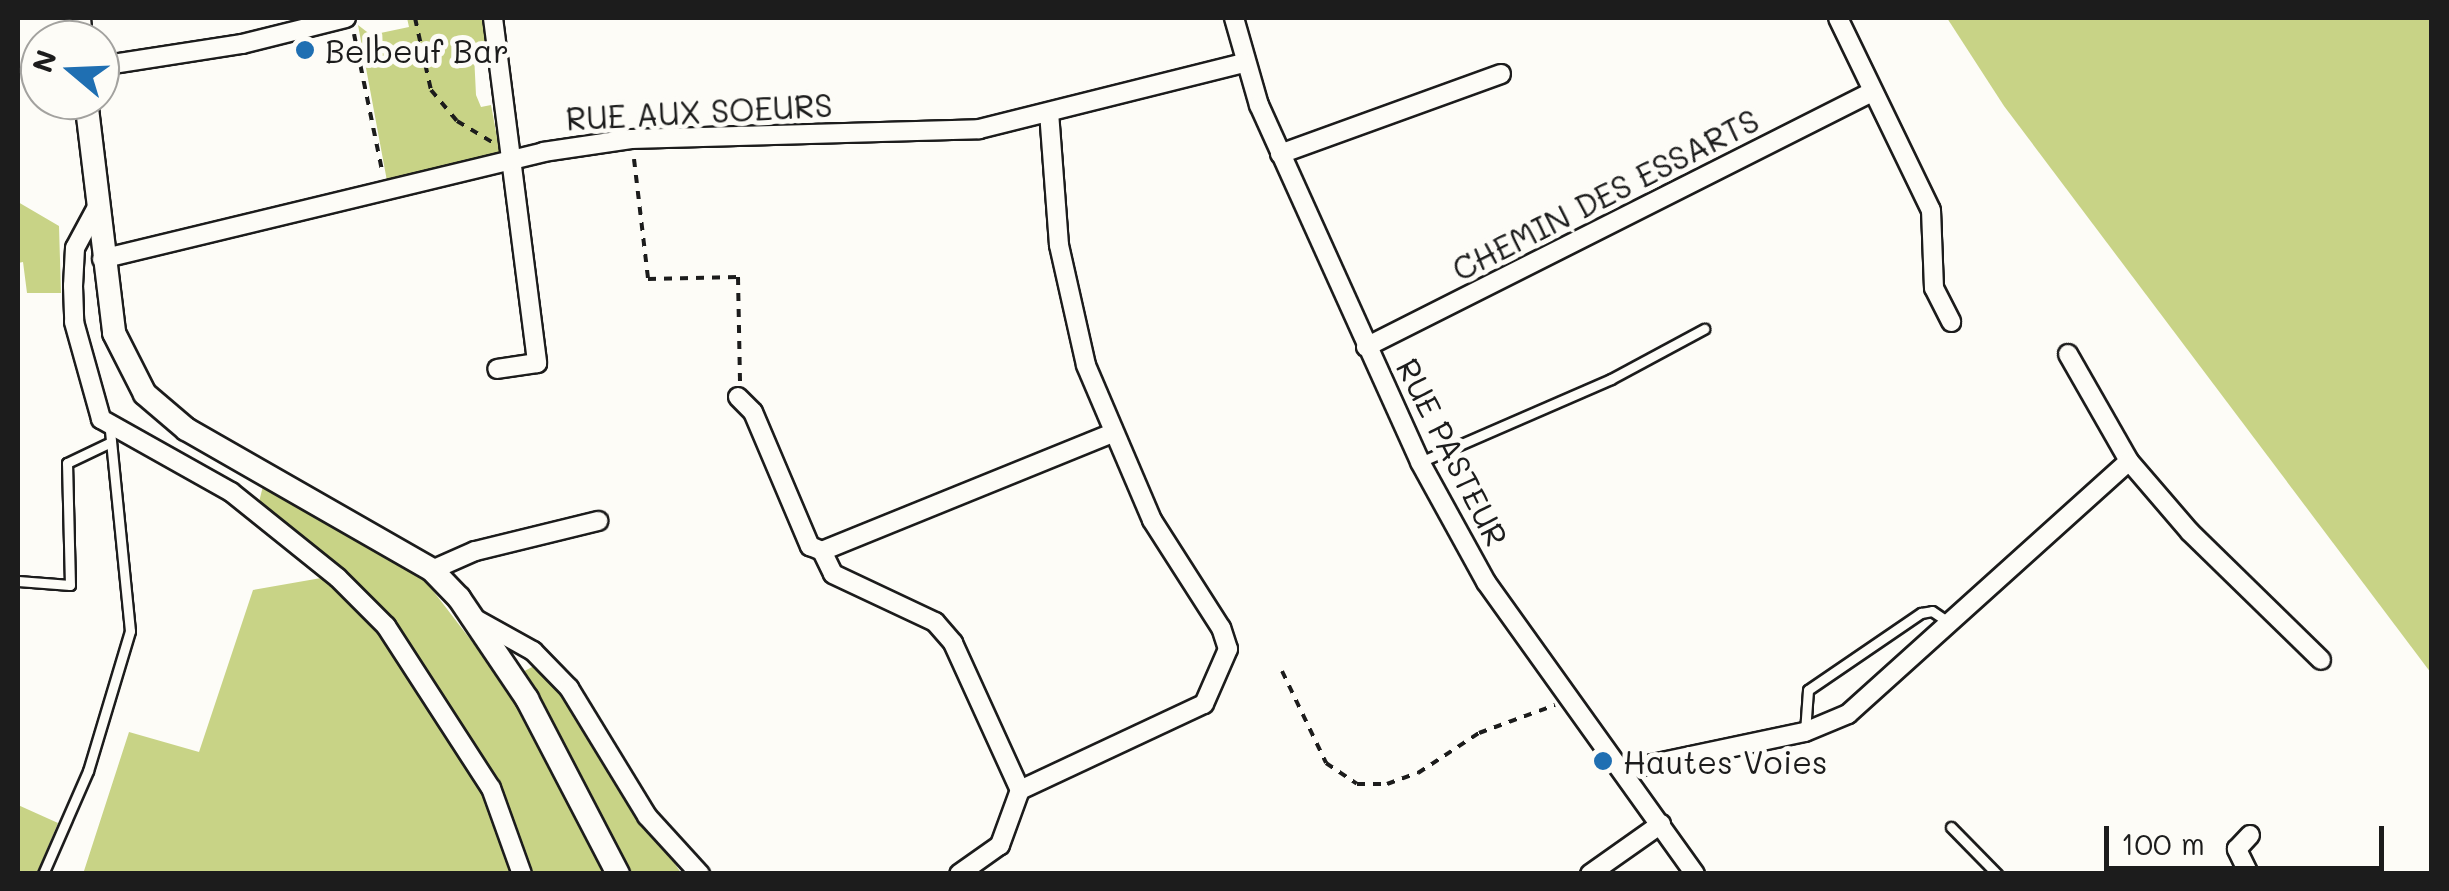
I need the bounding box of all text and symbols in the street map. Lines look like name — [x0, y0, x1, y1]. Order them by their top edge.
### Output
north arrow — [20, 20, 120, 120]
place label: Belbeuf Bar — [325, 31, 509, 69]
marker: Belbeuf Bar — [294, 39, 316, 61]
text: N — [23, 45, 64, 77]
street label: RUE AUX SOEURS — [565, 85, 833, 137]
street label: CHEMIN DES ESSARTS — [1445, 100, 1765, 288]
street label: RUE PASTEUR — [1389, 352, 1517, 552]
place label: Hautes Voies — [1623, 742, 1828, 780]
marker: Hautes Voies — [1592, 750, 1614, 772]
scale bar — [2109, 806, 2389, 868]
text: 100 m — [2121, 823, 2205, 863]

